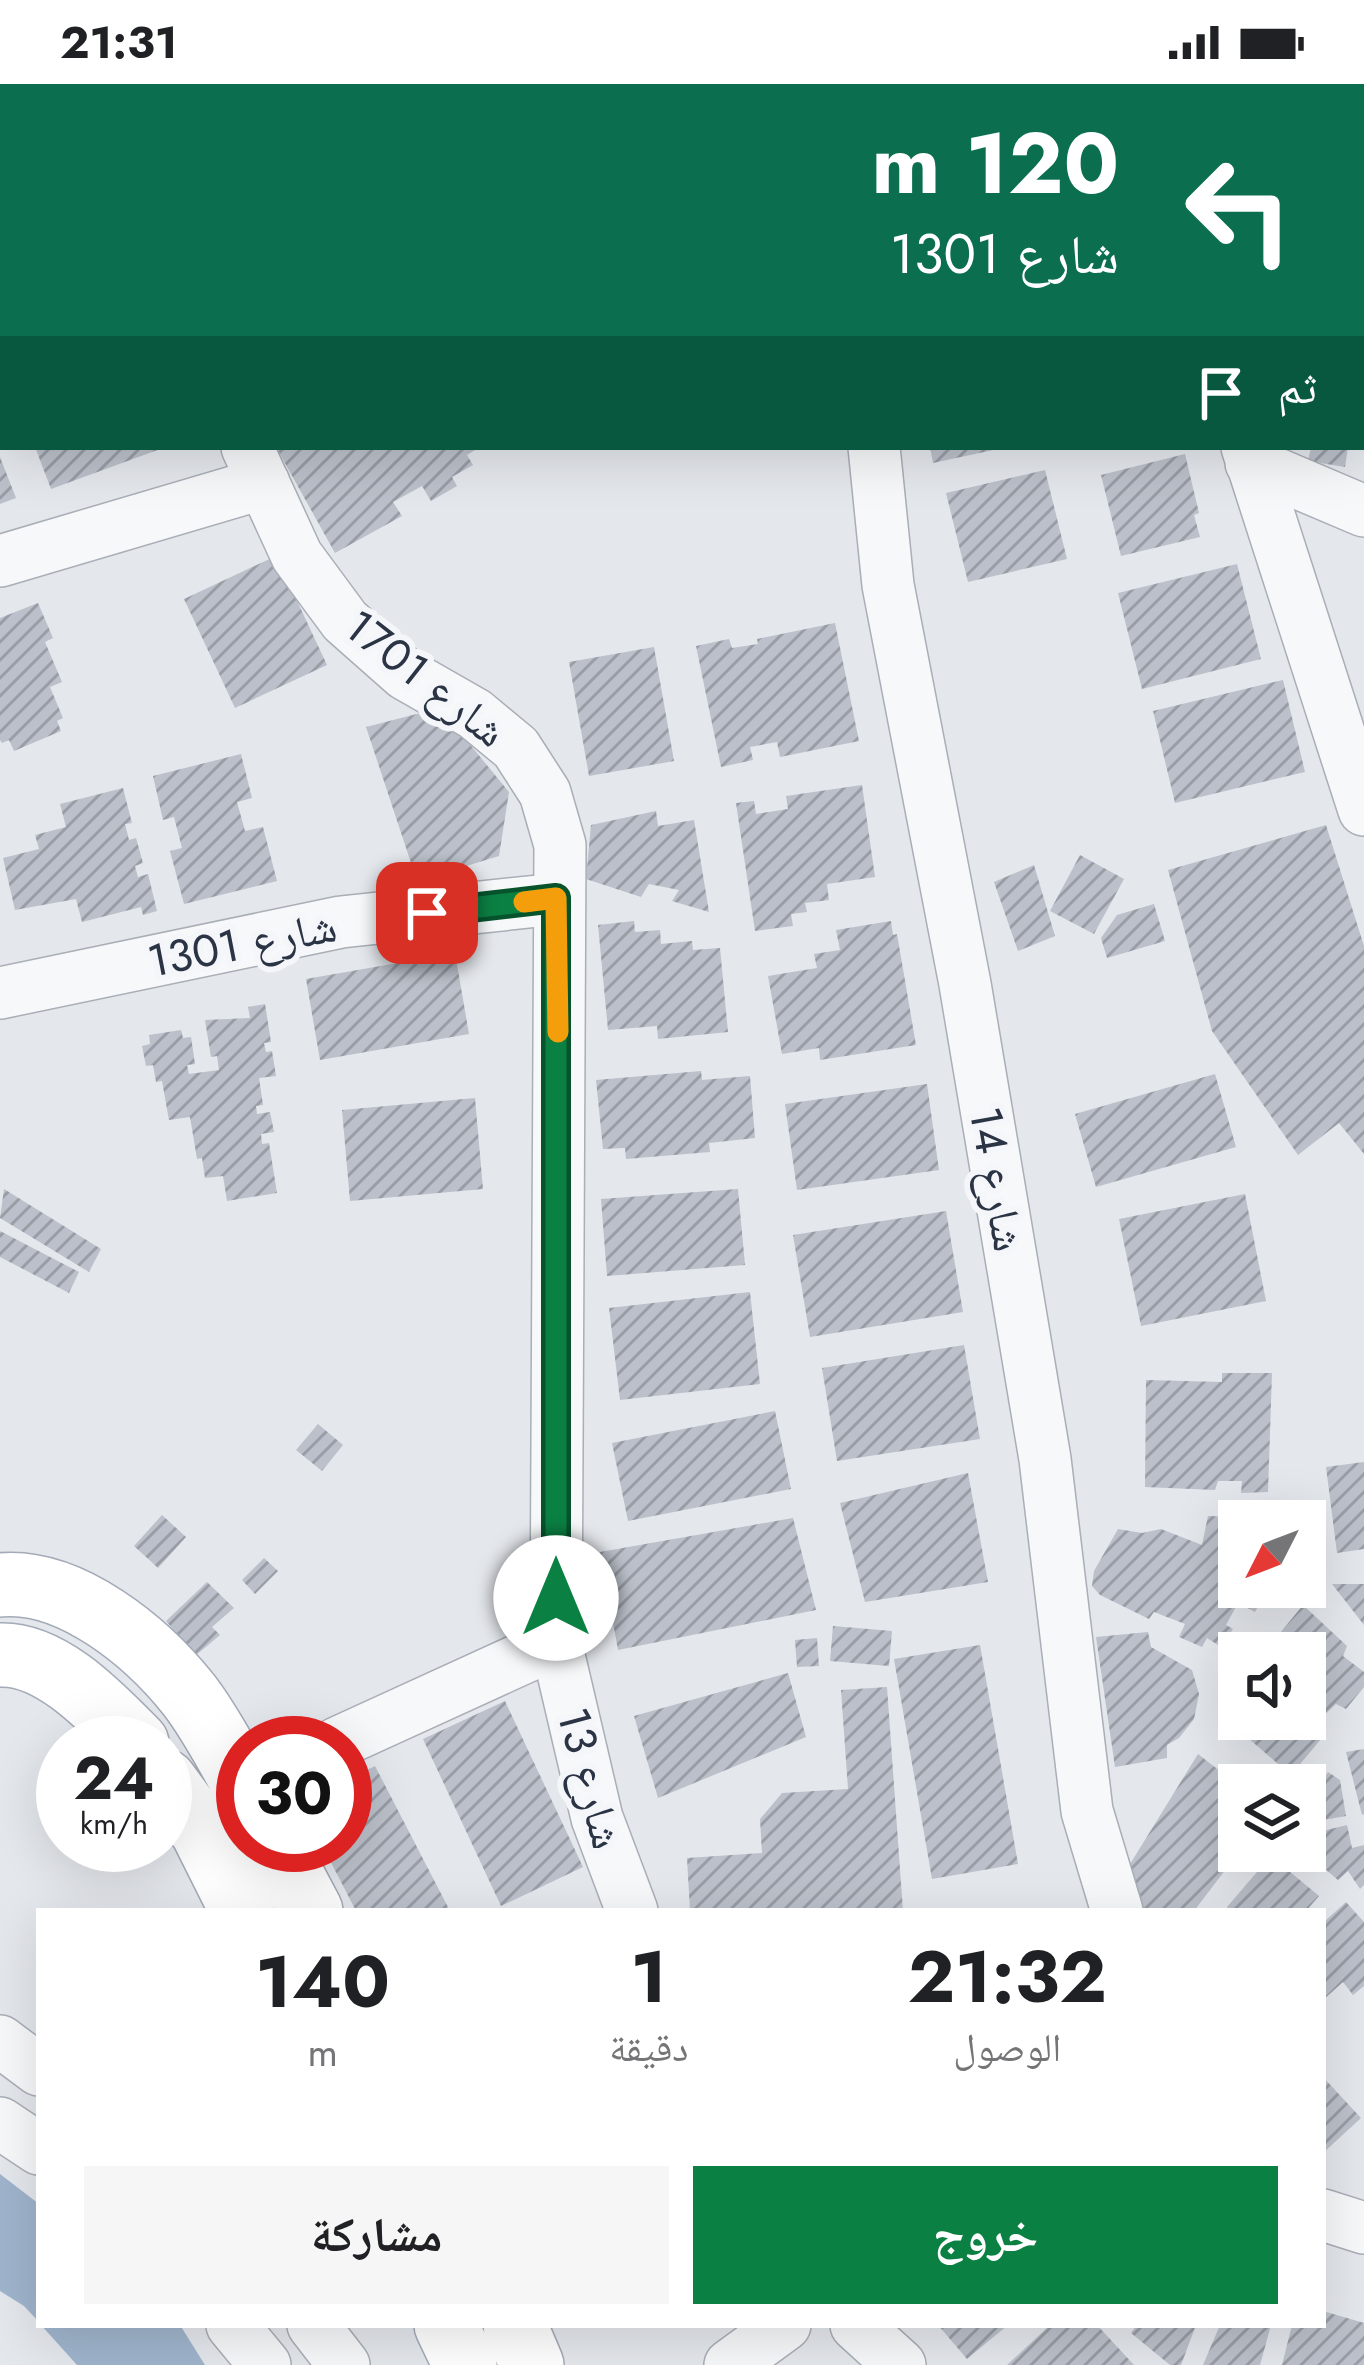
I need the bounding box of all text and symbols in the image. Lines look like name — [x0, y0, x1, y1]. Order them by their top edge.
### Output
text: 21:31 — [60, 10, 178, 75]
text: 120 m — [871, 103, 1119, 225]
icon: left — [1161, 132, 1317, 288]
text: شارع 1301 — [890, 215, 1119, 293]
text: ثم — [1278, 355, 1317, 420]
icon: arrive — [1188, 360, 1254, 426]
street label: شارع 1701 — [331, 594, 521, 763]
pin — [376, 862, 478, 964]
icon: arrive — [394, 880, 460, 946]
street label: شارع 1301 — [142, 893, 342, 994]
street label: شارع 14 — [953, 1102, 1042, 1256]
north arrow — [1218, 1500, 1326, 1608]
map controls — [1218, 1500, 1326, 1872]
position arrow — [493, 1535, 619, 1661]
button: sound — [1218, 1632, 1326, 1740]
street label: شارع 13 — [541, 1700, 641, 1856]
speed limit sign: 30 — [216, 1716, 372, 1872]
text: 24 — [73, 1735, 155, 1822]
button: layers — [1218, 1764, 1326, 1872]
text: km/h — [80, 1802, 148, 1845]
text: 1 — [630, 1925, 667, 2029]
text: 21:32 — [908, 1925, 1107, 2029]
text: 140 — [255, 1930, 390, 2034]
text: دقيقة — [609, 2019, 688, 2076]
text: الوصول — [953, 2019, 1061, 2076]
text: m — [307, 2024, 338, 2081]
button: مشاركة — [84, 2166, 669, 2304]
button: خروج — [693, 2166, 1278, 2304]

